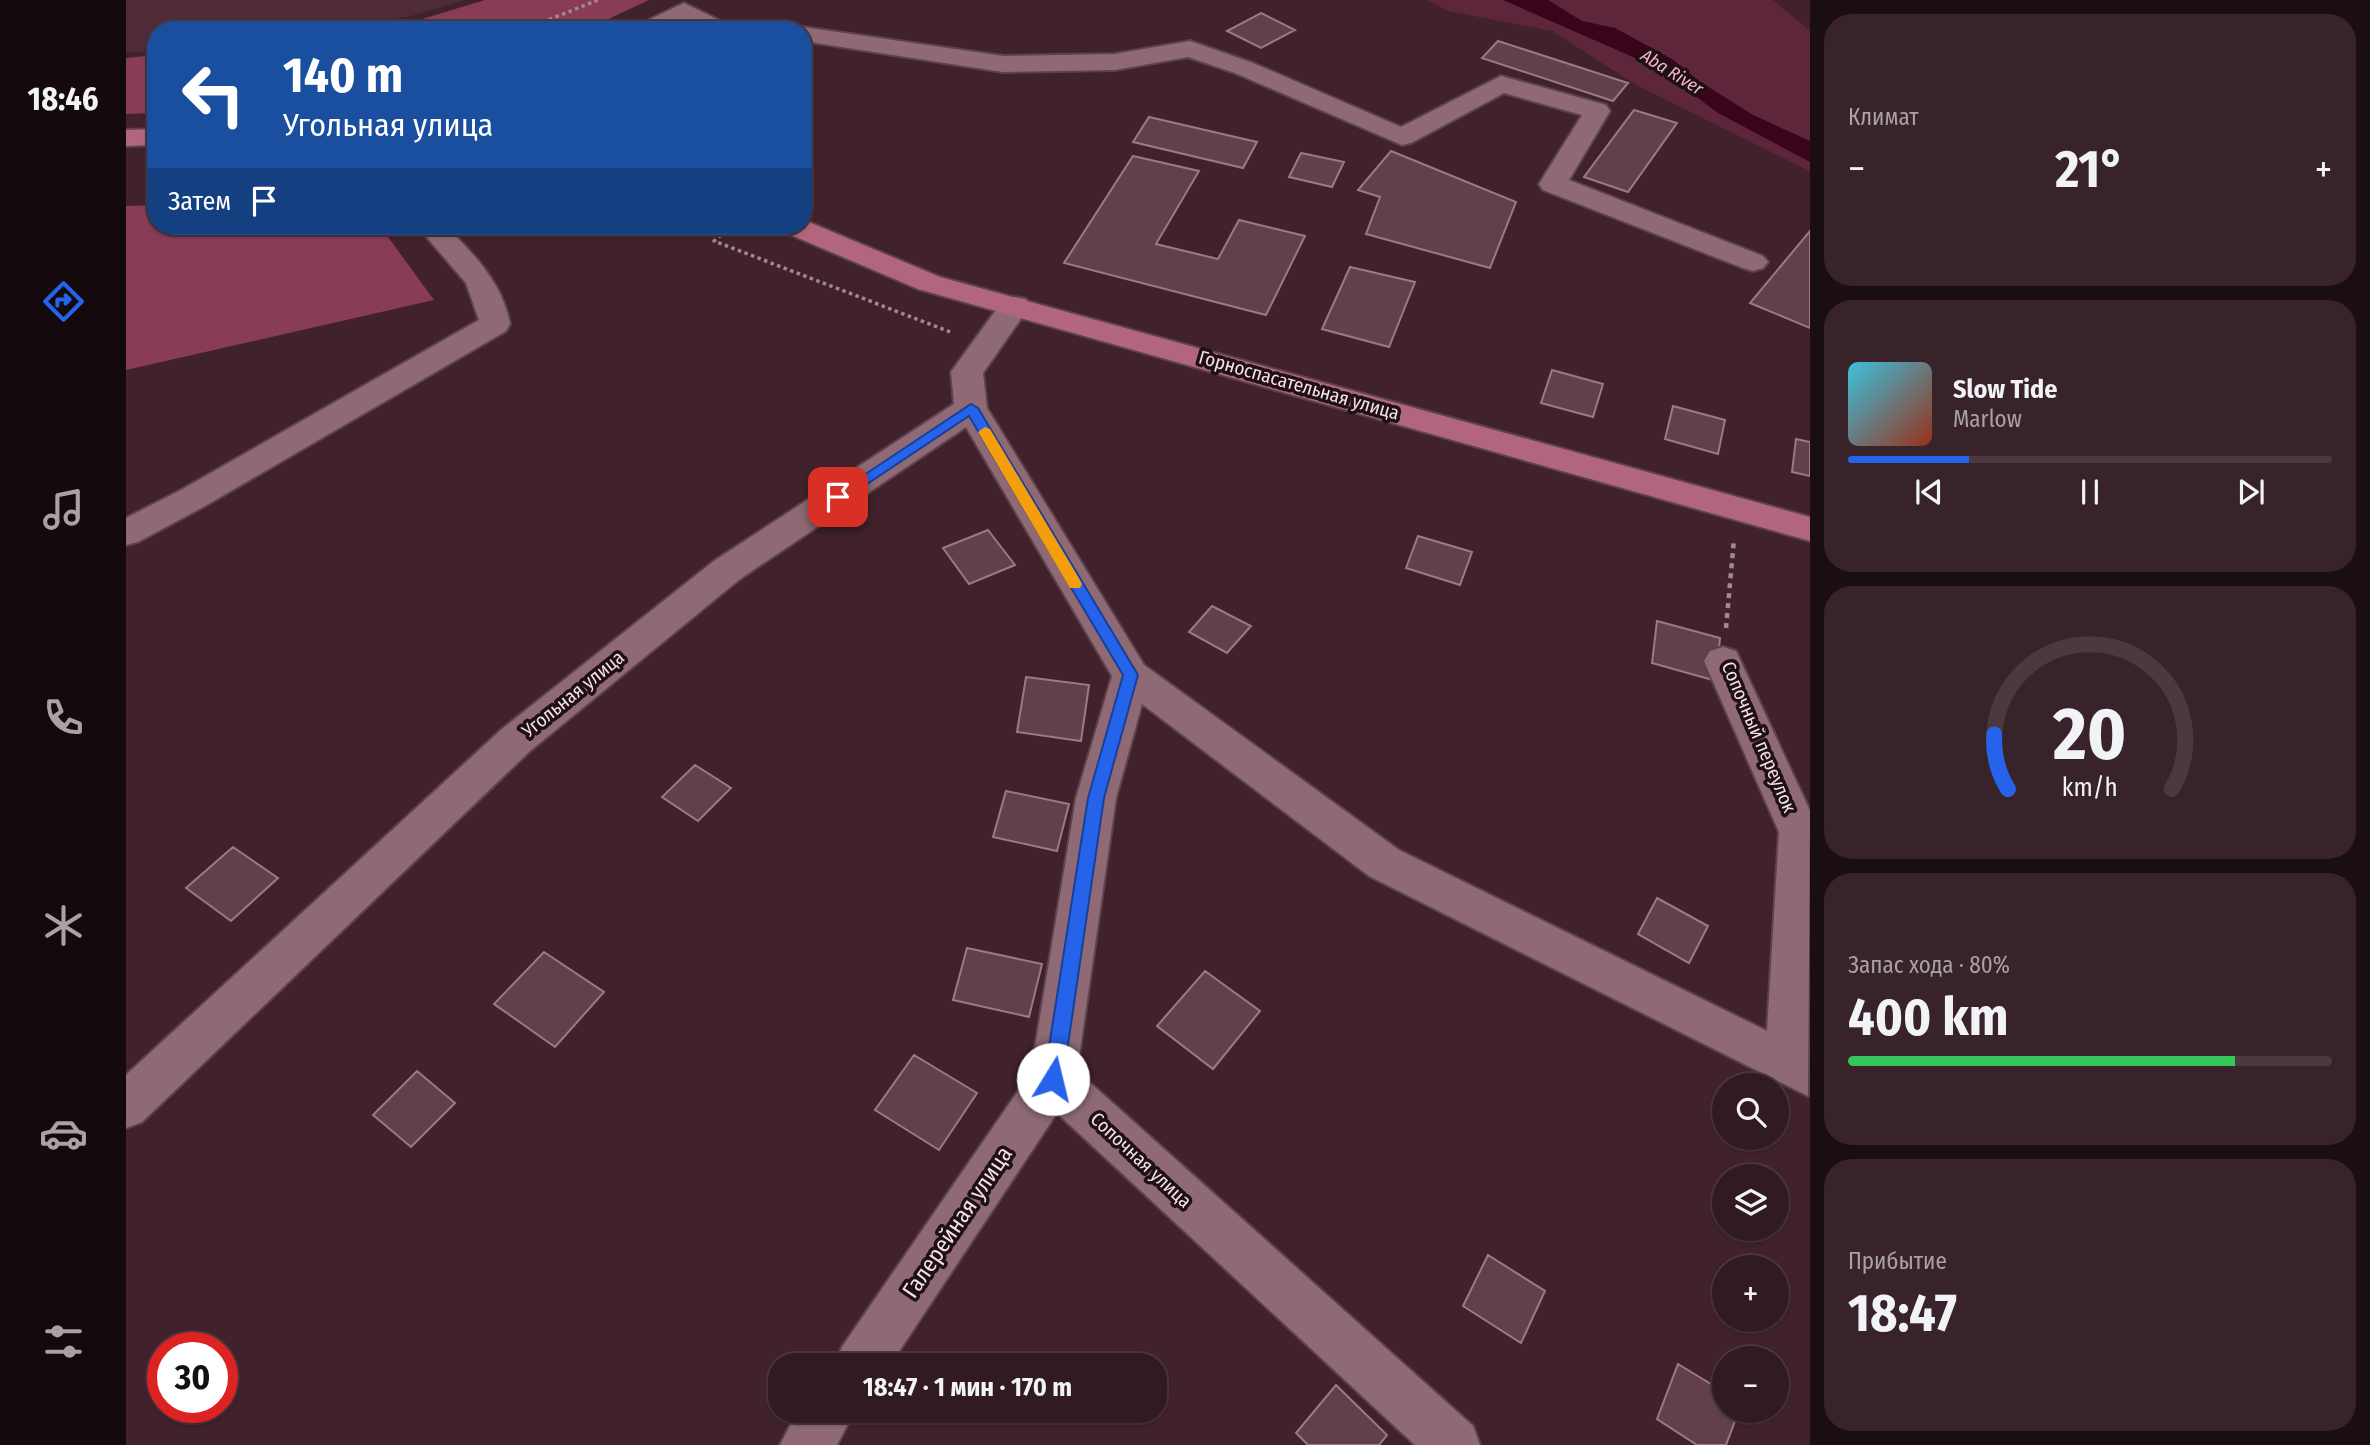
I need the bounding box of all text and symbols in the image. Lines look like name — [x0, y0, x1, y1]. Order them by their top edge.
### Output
water label: Aba River — [1636, 44, 1708, 100]
text: 140 m — [283, 46, 403, 105]
icon: left — [168, 49, 259, 140]
text: 18:46 — [28, 80, 98, 118]
text: Климат — [1848, 103, 1919, 131]
text: Угольная улица — [283, 106, 493, 144]
text: 21° — [2055, 138, 2125, 201]
text: − — [1848, 146, 1865, 192]
text: + — [2315, 146, 2332, 192]
icon: arrive — [245, 182, 283, 220]
text: Затем — [168, 186, 231, 217]
icon: directions — [39, 277, 88, 326]
street label: Горноспасательная улица — [1196, 345, 1402, 425]
text: Slow Tide — [1953, 374, 2057, 405]
text: Marlow — [1953, 405, 2022, 433]
pin — [808, 467, 868, 527]
icon: previous — [1910, 473, 1948, 511]
icon: pause — [2071, 473, 2109, 511]
icon: next — [2232, 473, 2270, 511]
icon: arrive — [819, 478, 857, 516]
icon: music — [39, 485, 88, 534]
street label: Угольная улица — [516, 646, 629, 743]
street label: Сопочный переулок — [1717, 658, 1801, 816]
text: 20 — [2052, 691, 2127, 778]
icon: phone — [39, 693, 88, 742]
text: km/h — [2062, 772, 2118, 802]
icon: climate — [39, 901, 88, 950]
text: Запас хода · 80% — [1848, 951, 2010, 979]
text: 400 km — [1848, 986, 2008, 1049]
position arrow — [1016, 1042, 1090, 1116]
map controls — [1712, 1073, 1789, 1423]
button: search — [1712, 1073, 1789, 1150]
street label: Сопочная улица — [1086, 1107, 1196, 1213]
icon: car — [39, 1109, 88, 1158]
street label: Галерейная улица — [896, 1141, 1018, 1303]
button: layers — [1712, 1164, 1789, 1241]
text: Прибытие — [1848, 1247, 1947, 1275]
button: + — [1712, 1255, 1789, 1332]
text: 18:47 — [1848, 1282, 1957, 1345]
icon: filters — [39, 1317, 88, 1366]
speed limit sign: 30 — [147, 1332, 238, 1423]
button: − — [1712, 1346, 1789, 1423]
text: 18:47 · 1 мин · 170 m — [863, 1372, 1072, 1403]

